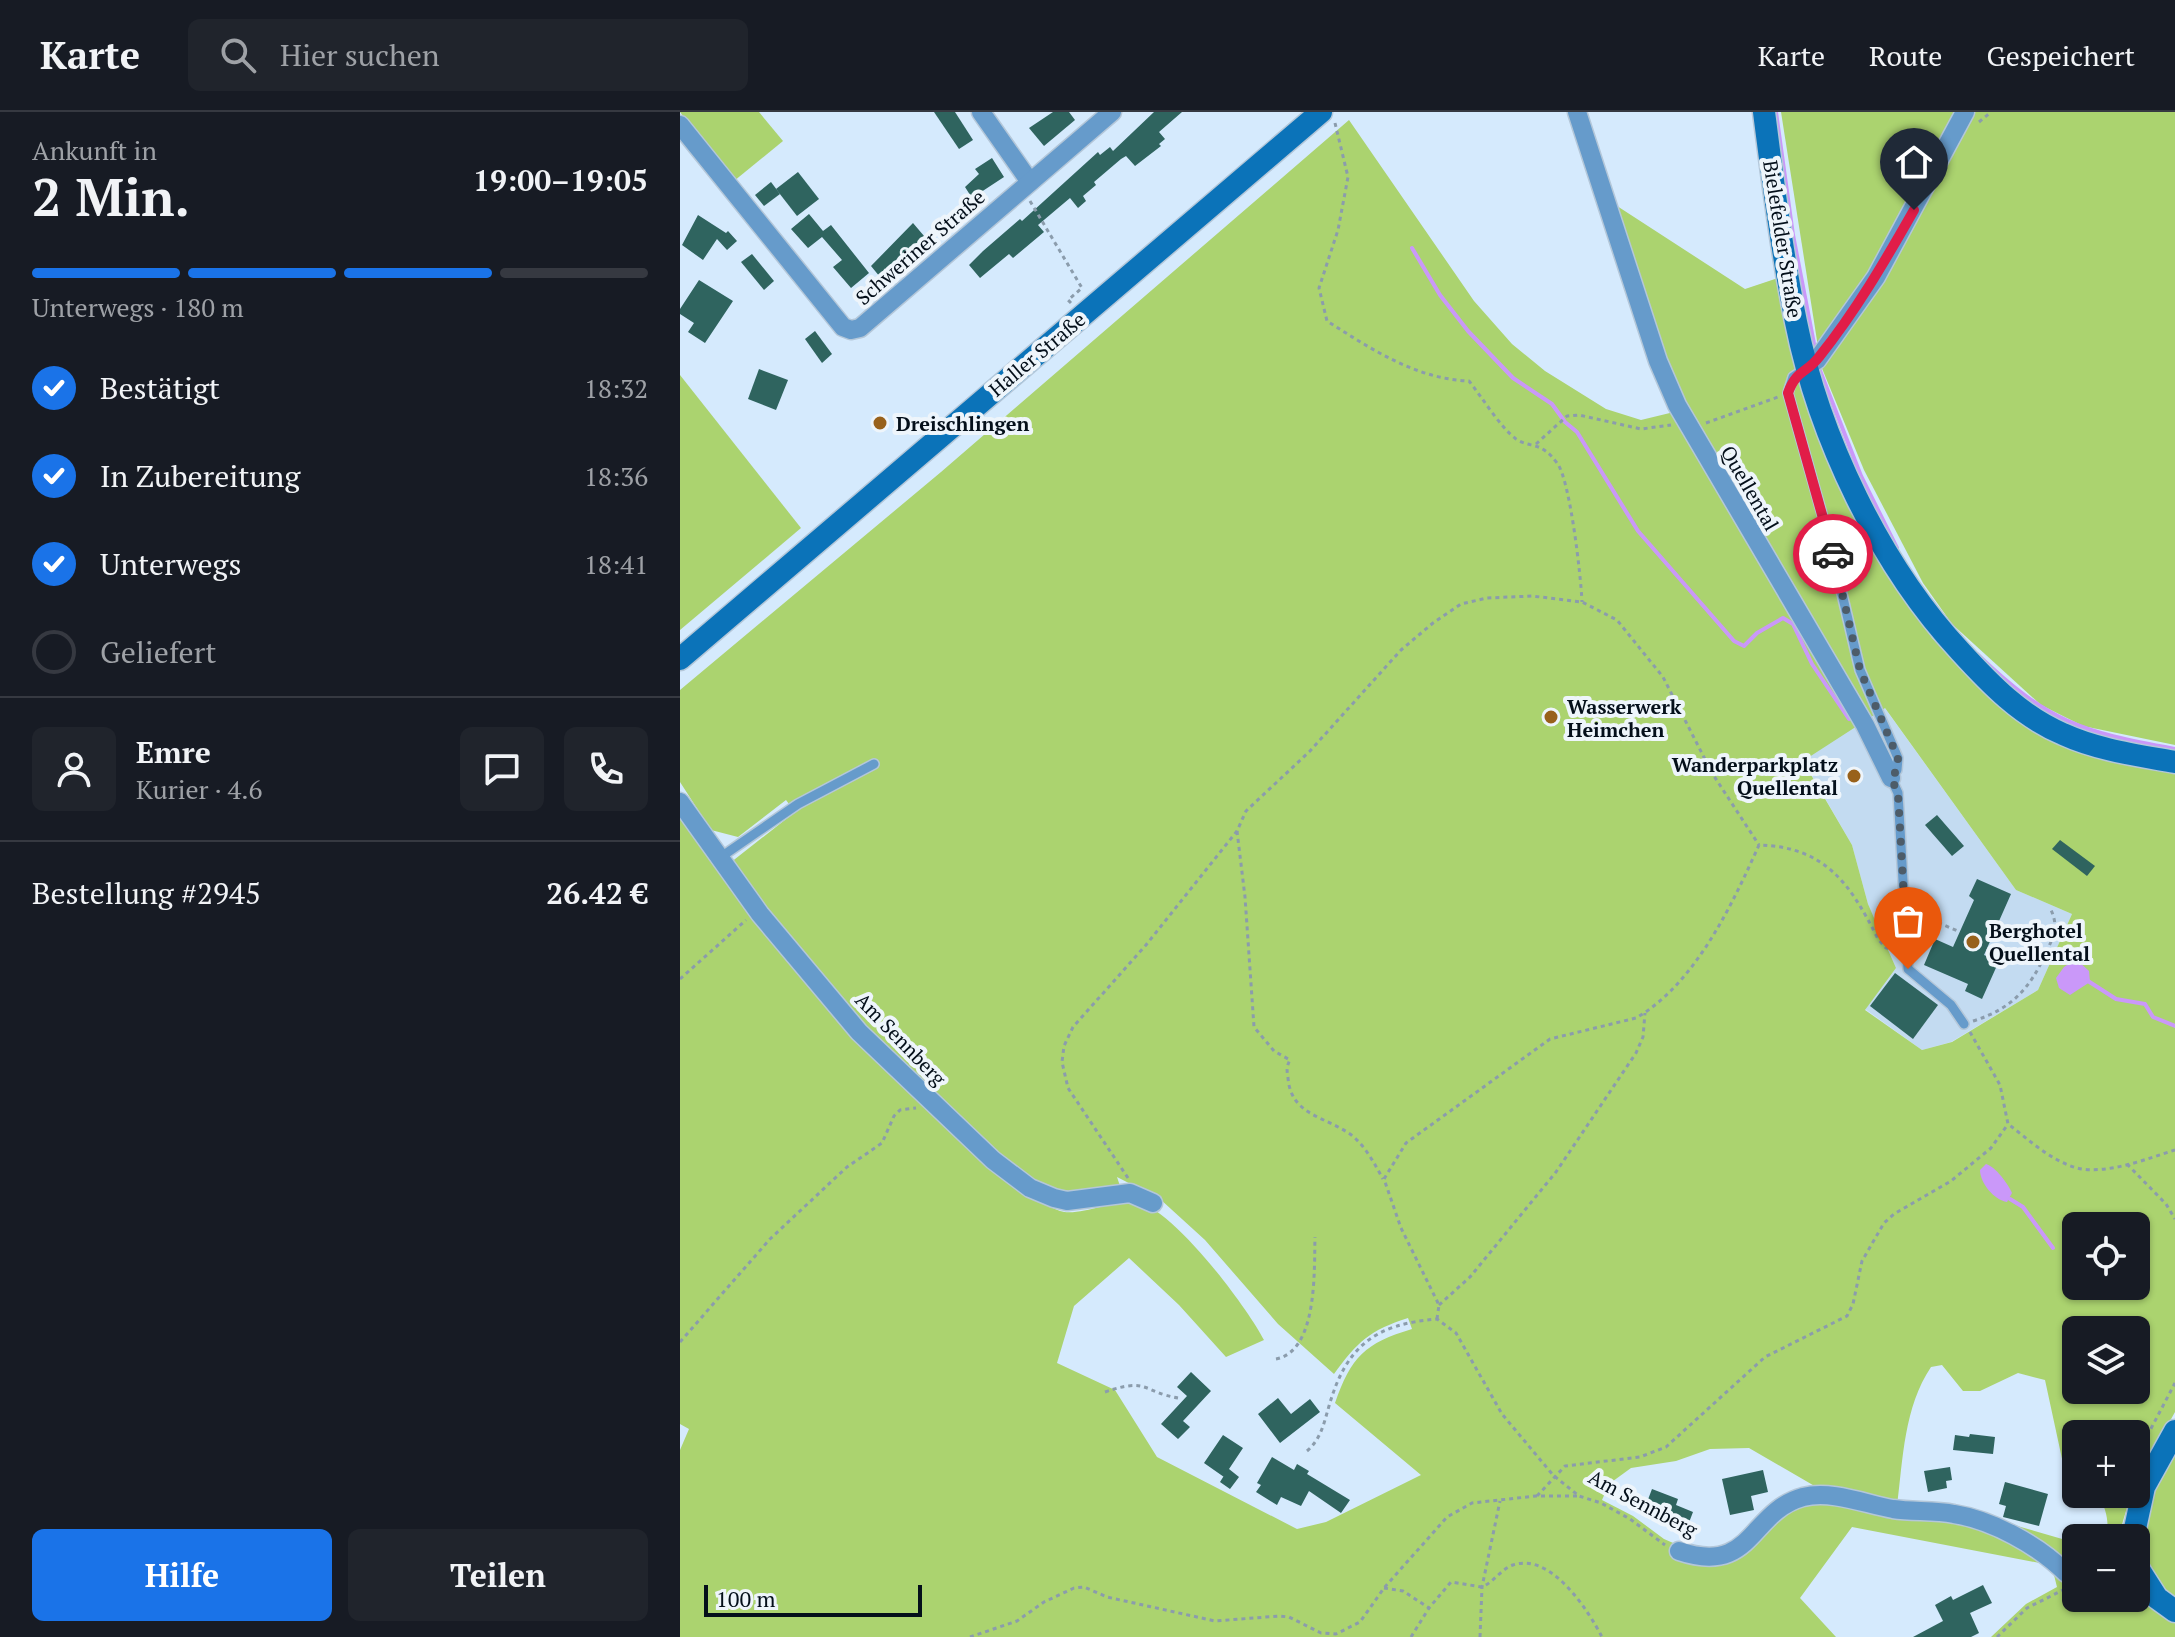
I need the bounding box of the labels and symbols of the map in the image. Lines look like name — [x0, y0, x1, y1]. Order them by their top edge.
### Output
pin — [1880, 128, 1948, 210]
street label: Bielefelder Straße — [1757, 158, 1809, 320]
street label: Schweriner Straße — [850, 183, 990, 311]
street label: Haller Straße — [983, 306, 1091, 402]
place label: Dreischlingen — [896, 410, 1029, 437]
marker: Dreischlingen — [871, 414, 889, 432]
street label: Quellental — [1715, 441, 1785, 535]
courier — [1793, 514, 1873, 594]
place label: Wasserwerk Heimchen — [1567, 693, 1682, 743]
marker: Wasserwerk Heimchen — [1542, 708, 1560, 726]
place label: Wanderparkplatz Quellental — [1672, 751, 1838, 801]
marker: Wanderparkplatz Quellental — [1845, 767, 1863, 785]
pin — [1874, 887, 1942, 969]
place label: Berghotel Quellental — [1989, 917, 2090, 967]
marker: Berghotel Quellental — [1964, 933, 1982, 951]
street label: Am Sennberg — [850, 987, 953, 1092]
street label: Am Sennberg — [1584, 1463, 1703, 1543]
scale bar — [704, 1581, 922, 1617]

